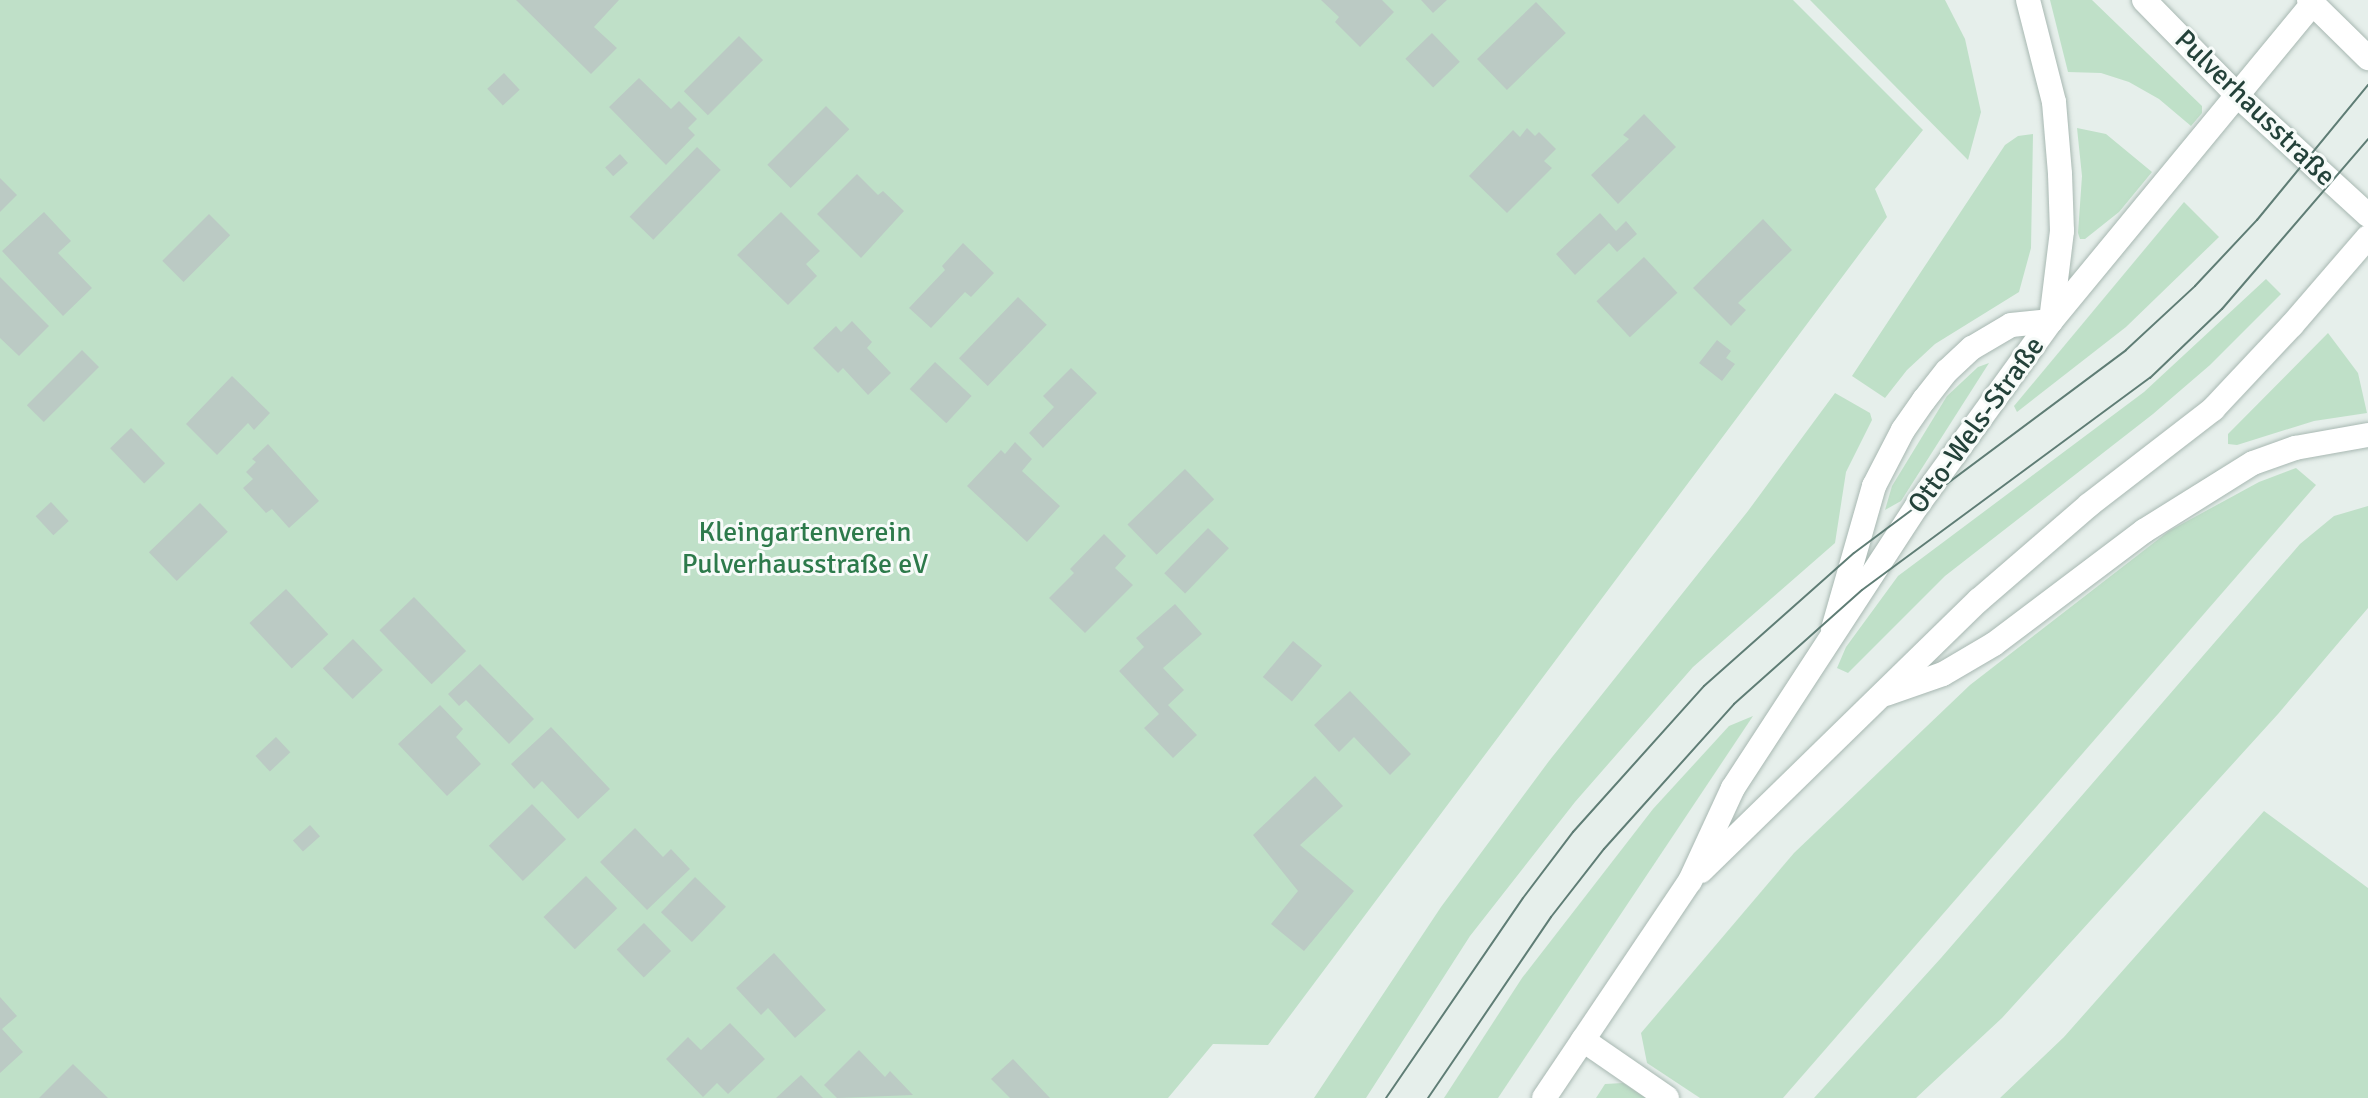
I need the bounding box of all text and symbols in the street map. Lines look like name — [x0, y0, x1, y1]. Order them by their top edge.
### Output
street label: Pulverhausstraße — [2168, 23, 2342, 193]
street label: Otto-Wels-Straße — [1901, 330, 2051, 520]
park label: Kleingartenverein Pulverhausstraße eV — [682, 515, 928, 581]

